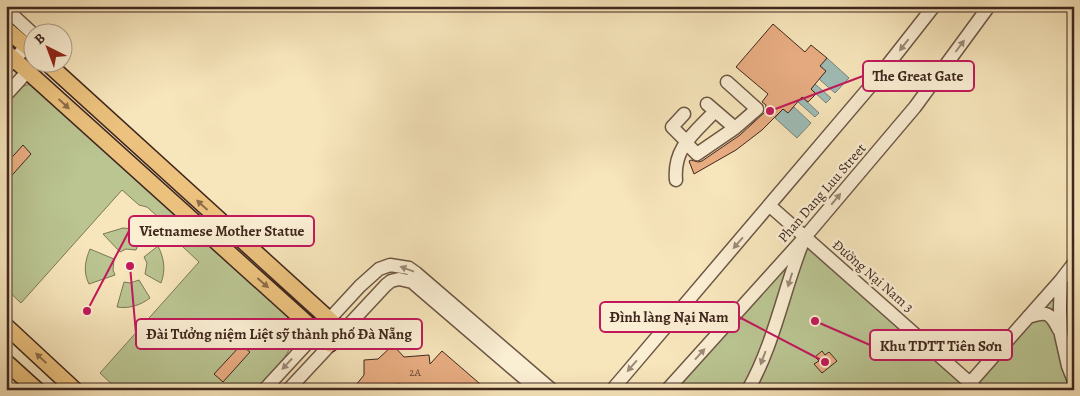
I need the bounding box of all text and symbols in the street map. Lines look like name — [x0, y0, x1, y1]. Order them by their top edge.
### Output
north arrow — [22, 22, 72, 72]
text: B — [30, 29, 49, 49]
one-way arrow — [898, 38, 909, 51]
one-way arrow — [955, 39, 965, 53]
callout: The Great Gate — [863, 61, 974, 91]
text: The Great Gate — [872, 66, 964, 86]
one-way arrow — [58, 98, 70, 110]
street label: Phan Dang Luu Street — [774, 139, 871, 247]
one-way arrow — [831, 193, 842, 206]
one-way arrow — [197, 199, 209, 211]
callout: Vietnamese Mother Statue — [129, 216, 314, 246]
text: Vietnamese Mother Statue — [138, 221, 305, 241]
street label: Đường Nại Nam 3 — [828, 235, 918, 317]
one-way arrow — [732, 236, 744, 248]
one-way arrow — [399, 265, 414, 273]
one-way arrow — [785, 273, 793, 288]
one-way arrow — [256, 277, 268, 289]
callout: Đình làng Nại Nam — [600, 302, 739, 332]
text: Đình làng Nại Nam — [609, 307, 729, 327]
callout: Đài Tưởng niệm Liệt sỹ thành phố Đà Nẵng — [136, 319, 422, 349]
text: Đài Tưởng niệm Liệt sỹ thành phố Đà Nẵng — [146, 324, 412, 344]
callout: Khu TDTT Tiên Sơn — [870, 330, 1012, 360]
text: Khu TDTT Tiên Sơn — [880, 336, 1003, 356]
one-way arrow — [694, 347, 705, 360]
one-way arrow — [759, 351, 767, 366]
one-way arrow — [35, 352, 47, 364]
one-way arrow — [281, 358, 293, 370]
one-way arrow — [627, 360, 638, 372]
house number: 2A — [409, 365, 421, 380]

